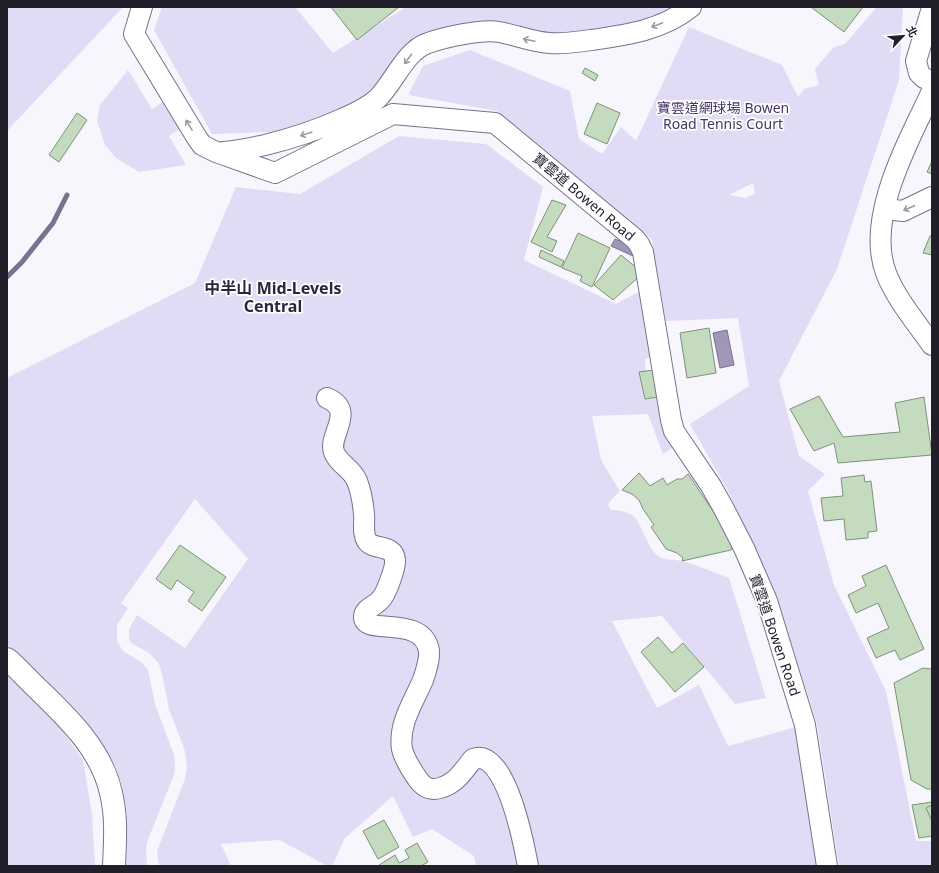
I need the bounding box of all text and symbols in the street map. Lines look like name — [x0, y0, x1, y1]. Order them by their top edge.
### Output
north arrow — [883, 16, 923, 56]
one-way arrow — [651, 22, 663, 30]
text: 北 — [903, 23, 922, 40]
one-way arrow — [523, 35, 536, 43]
one-way arrow — [403, 54, 412, 65]
park label: 寶雲道網球場 Bowen Road Tennis Court — [657, 98, 789, 133]
one-way arrow — [185, 120, 193, 131]
one-way arrow — [300, 131, 313, 138]
street label: 寶雲道 Bowen Road — [529, 148, 639, 245]
one-way arrow — [904, 205, 916, 213]
district label: 中半山 Mid-Levels Central — [205, 277, 341, 317]
street label: 寶雲道 Bowen Road — [746, 571, 805, 698]

